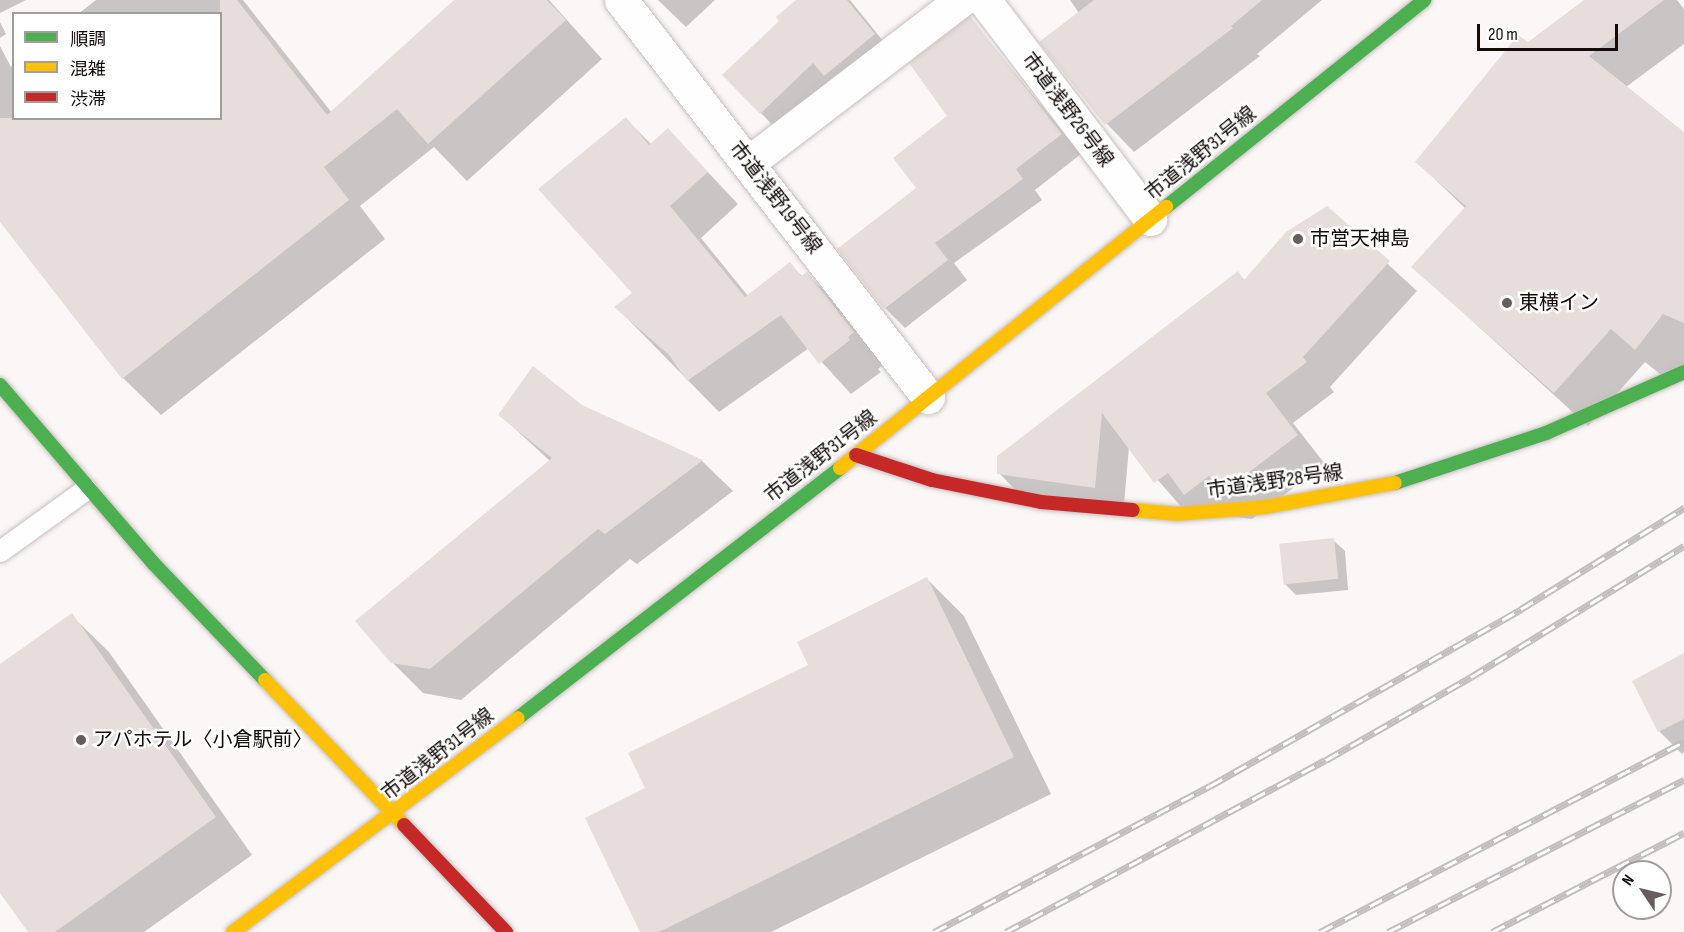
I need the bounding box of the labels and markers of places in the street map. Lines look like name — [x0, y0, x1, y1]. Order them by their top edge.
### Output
place label: 市営天神島 — [1310, 227, 1410, 251]
marker: 市営天神島 — [1291, 232, 1305, 246]
place label: 東横イン — [1519, 291, 1599, 315]
marker: 東横イン — [1500, 296, 1514, 310]
place label: アパホテル〈小倉駅前〉 — [93, 728, 313, 752]
marker: アパホテル〈小倉駅前〉 — [74, 733, 88, 747]

